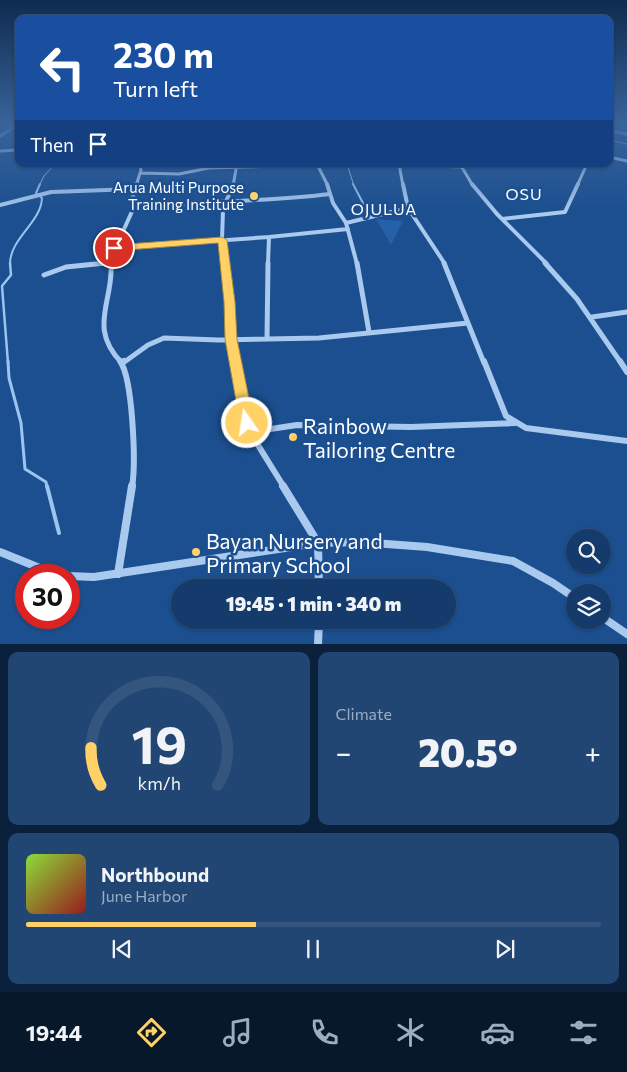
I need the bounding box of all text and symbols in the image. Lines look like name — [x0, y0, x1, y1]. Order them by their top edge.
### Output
text: 230 m — [113, 32, 214, 75]
icon: left — [30, 35, 95, 100]
text: Turn left — [113, 75, 198, 102]
icon: arrive — [84, 130, 112, 158]
text: Then — [30, 133, 74, 156]
place label: Arua Multi Purpose Training Institute — [113, 178, 244, 213]
district label: OSU — [505, 184, 543, 203]
marker: Arua Multi Purpose Training Institute — [248, 190, 260, 202]
district label: OJULUA — [351, 199, 417, 218]
pin — [93, 227, 135, 269]
icon: arrive — [100, 234, 128, 262]
position arrow — [220, 396, 272, 448]
place label: Rainbow Tailoring Centre — [303, 413, 455, 462]
marker: Rainbow Tailoring Centre — [287, 431, 299, 443]
place label: Bayan Nursery and Primary School — [206, 528, 383, 577]
map controls — [566, 529, 611, 629]
button: search — [566, 529, 611, 574]
marker: Bayan Nursery and Primary School — [190, 546, 202, 558]
speed limit sign: 30 — [15, 564, 80, 629]
button: layers — [566, 584, 611, 629]
text: 19:45 · 1 min · 340 m — [226, 592, 401, 615]
text: Climate — [336, 704, 392, 723]
text: 19 — [131, 711, 187, 775]
text: 20.5° — [418, 728, 518, 775]
text: − — [336, 735, 351, 769]
text: + — [585, 735, 601, 769]
text: km/h — [137, 772, 180, 794]
text: Northbound — [101, 863, 209, 886]
text: June Harbor — [101, 886, 187, 905]
icon: previous — [108, 935, 136, 963]
icon: pause — [299, 935, 327, 963]
icon: next — [491, 935, 519, 963]
icon: directions — [134, 1015, 169, 1050]
icon: music — [220, 1015, 255, 1050]
icon: phone — [307, 1015, 342, 1050]
icon: climate — [393, 1015, 428, 1050]
icon: car — [480, 1015, 515, 1050]
icon: filters — [566, 1015, 601, 1050]
text: 19:44 — [26, 1019, 82, 1046]

